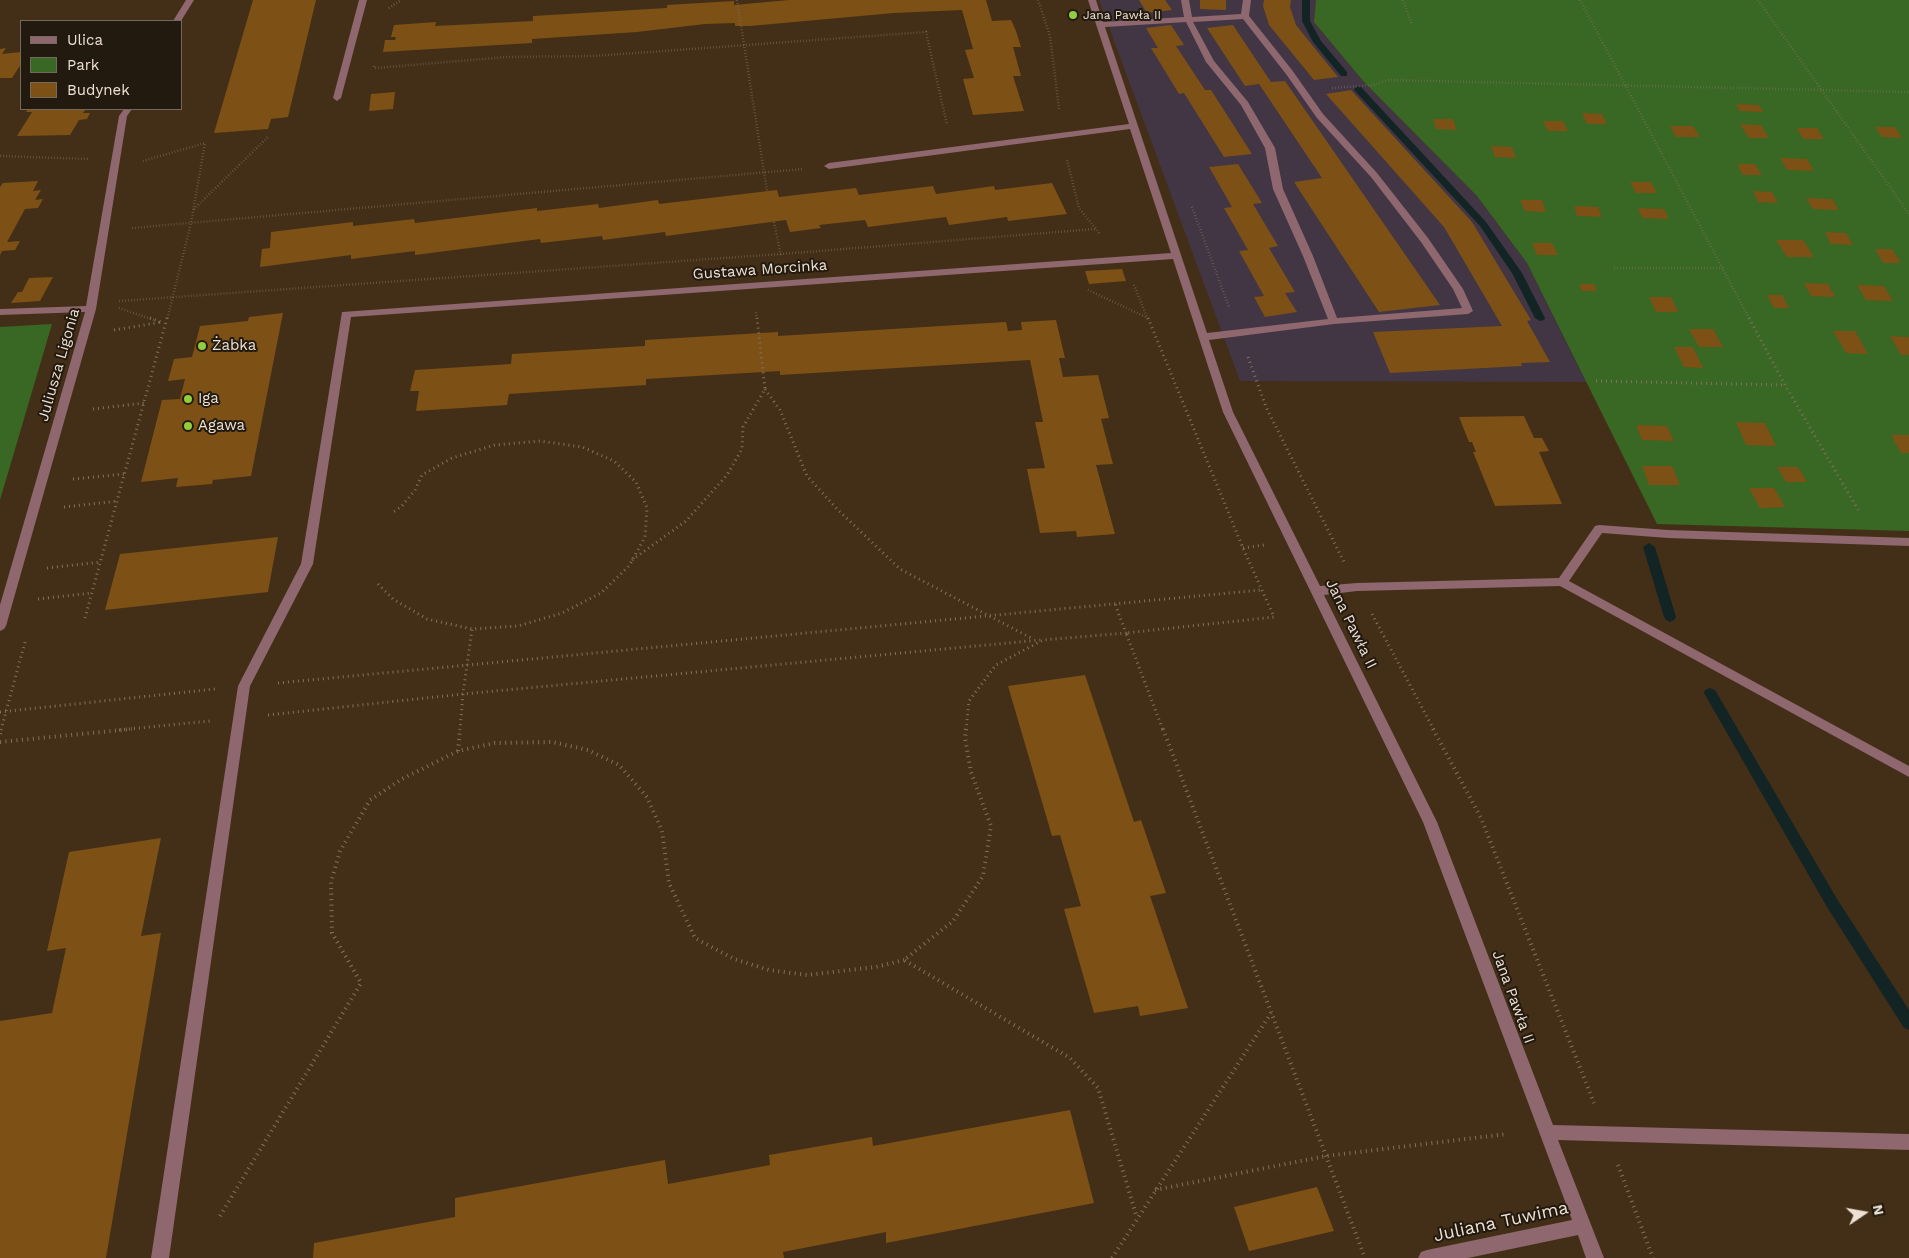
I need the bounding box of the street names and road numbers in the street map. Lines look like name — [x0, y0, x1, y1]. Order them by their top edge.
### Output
street label: Gustawa Morcinka — [692, 256, 828, 284]
street label: Juliusza Ligonia — [34, 306, 84, 424]
street label: Jana Pawła II — [1322, 576, 1380, 672]
street label: Jana Pawła II — [1488, 948, 1538, 1046]
street label: Juliana Tuwima — [1432, 1197, 1570, 1247]

